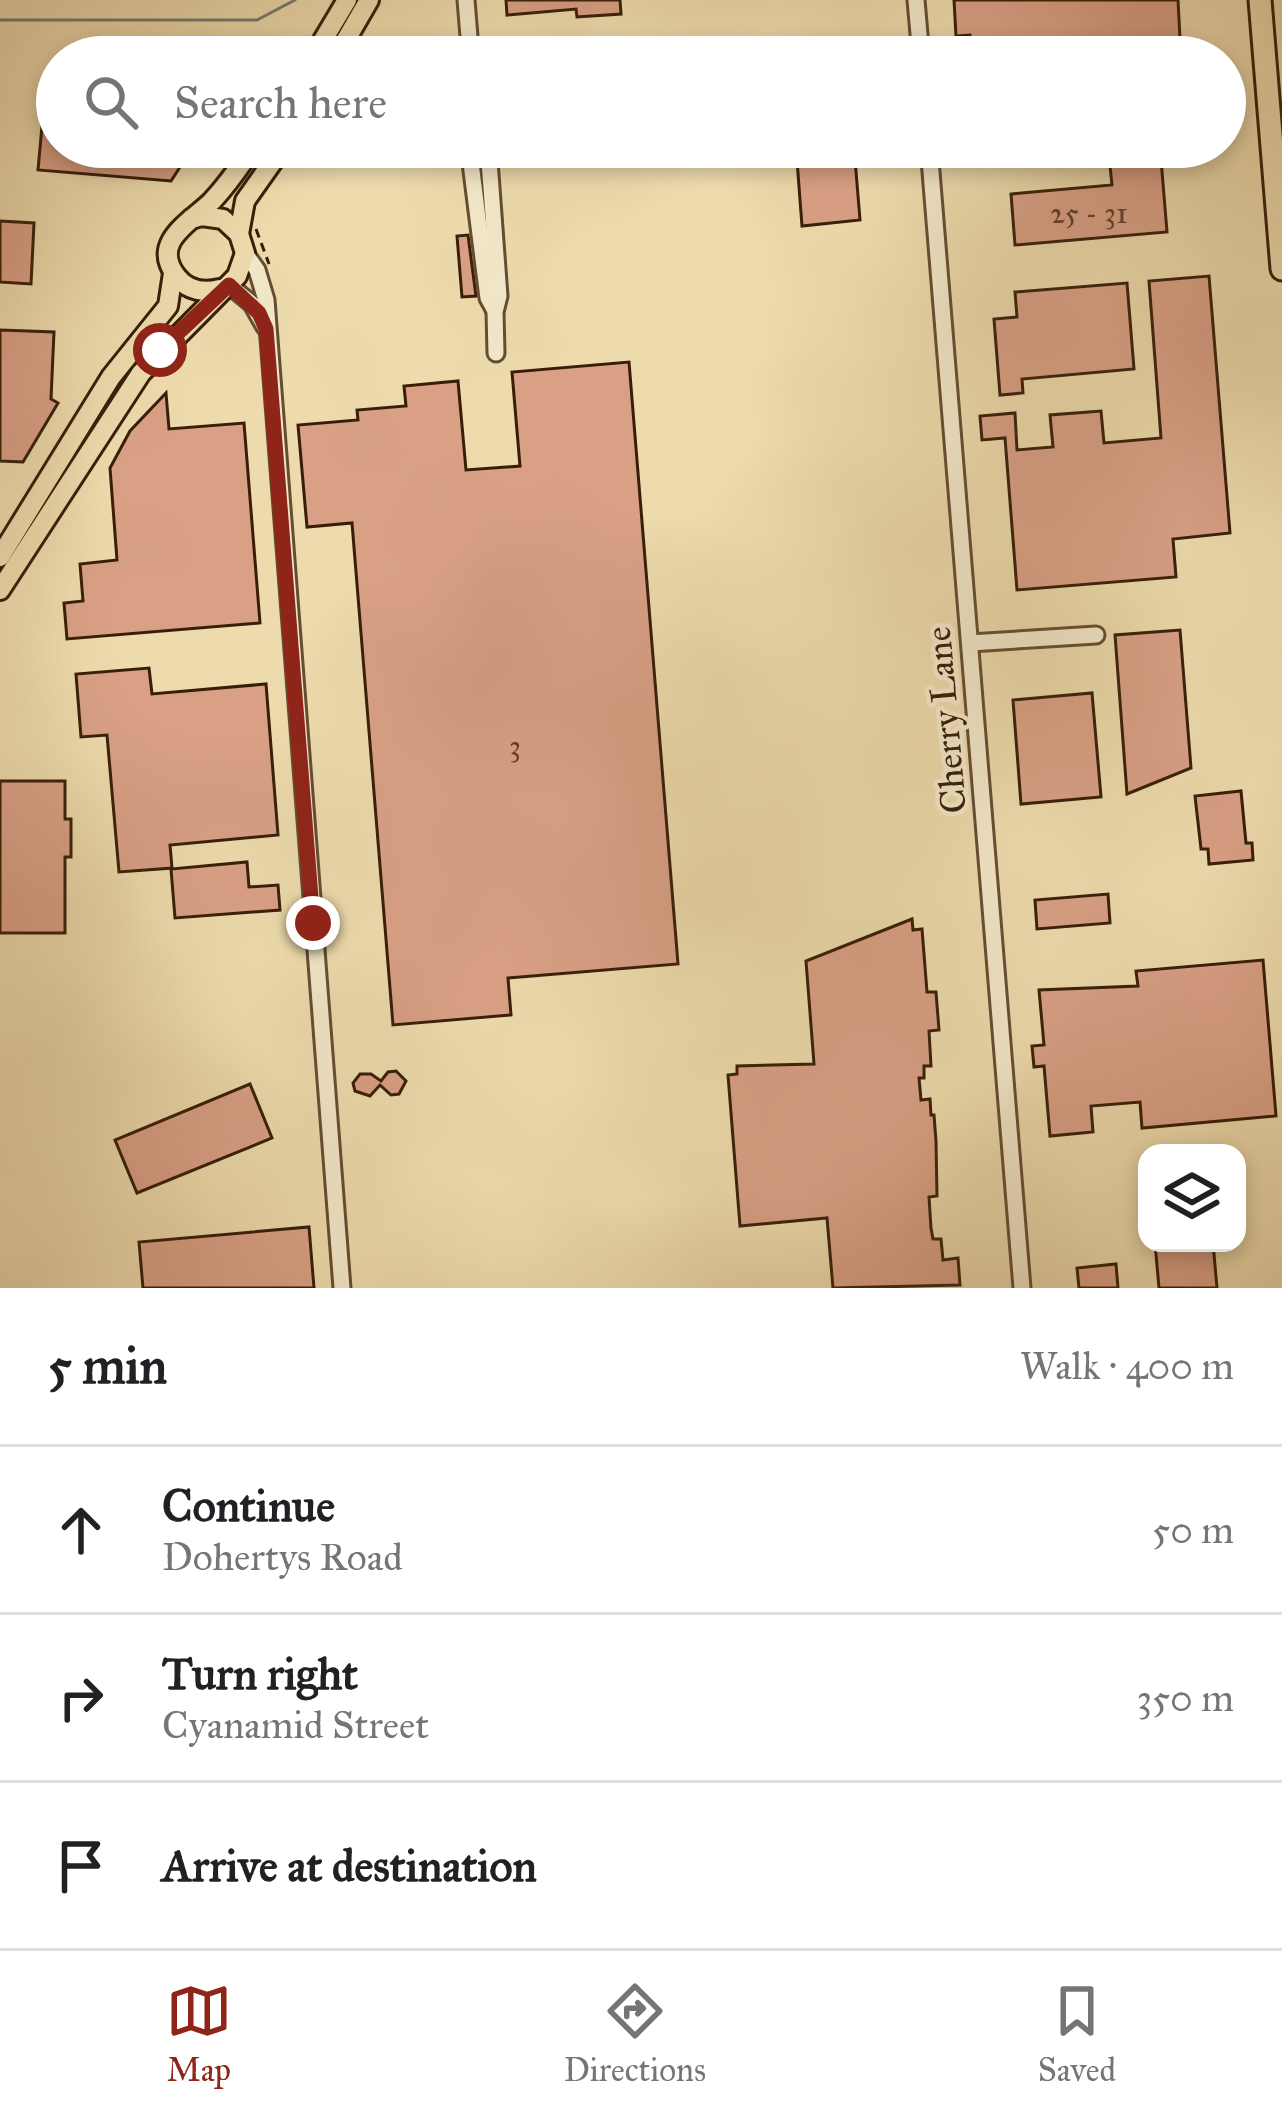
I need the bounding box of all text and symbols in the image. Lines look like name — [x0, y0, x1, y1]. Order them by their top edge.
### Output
search box — [36, 36, 1246, 168]
icon: search — [78, 69, 144, 135]
text: Search here — [174, 75, 387, 130]
house number: 25 - 31 — [1050, 195, 1128, 231]
route start — [133, 323, 187, 377]
street label: Cherry Lane — [916, 625, 976, 815]
house number: 3 — [509, 728, 521, 764]
route end — [286, 896, 340, 950]
map controls — [1138, 1144, 1246, 1252]
button: layers — [1138, 1144, 1246, 1252]
text: 5 min — [48, 1335, 167, 1397]
text: Walk · 400 m — [1020, 1342, 1234, 1390]
text: Continue — [162, 1478, 335, 1533]
icon: ahead — [48, 1497, 114, 1563]
text: 50 m — [1152, 1506, 1234, 1554]
text: Dohertys Road — [162, 1533, 403, 1581]
text: Turn right — [162, 1646, 358, 1701]
icon: right — [48, 1665, 114, 1731]
text: 350 m — [1136, 1674, 1234, 1722]
text: Cyanamid Street — [162, 1701, 429, 1749]
icon: arrive — [48, 1833, 114, 1899]
text: Arrive at destination — [162, 1838, 537, 1893]
tab: Map — [166, 1978, 232, 2090]
tab: Directions — [564, 1978, 706, 2090]
tab: Saved — [1038, 1978, 1116, 2090]

